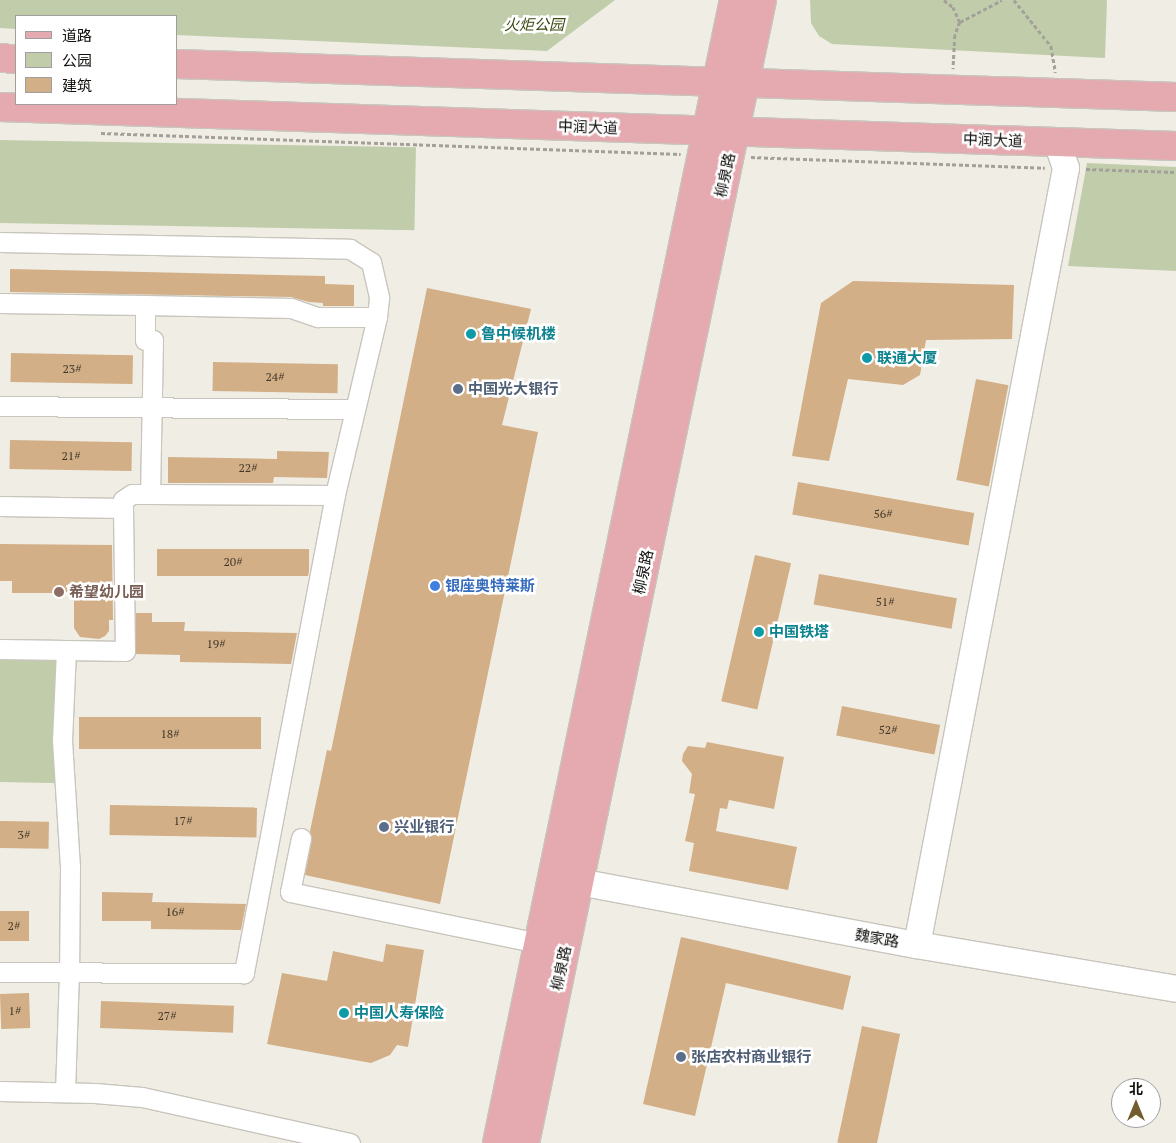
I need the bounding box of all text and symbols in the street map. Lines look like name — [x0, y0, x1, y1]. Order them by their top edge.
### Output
legend — [15, 15, 178, 105]
park label: 火炬公园 — [504, 16, 564, 34]
text: 道路 — [62, 25, 92, 45]
text: 公园 — [62, 50, 92, 70]
text: 建筑 — [62, 75, 92, 95]
street label: 中润大道 — [558, 117, 618, 137]
street label: 中润大道 — [963, 130, 1023, 150]
street label: 柳泉路 — [712, 151, 738, 199]
place label: 鲁中候机楼 — [481, 325, 556, 343]
marker: 鲁中候机楼 — [465, 328, 477, 340]
place label: 联通大厦 — [877, 349, 937, 367]
marker: 联通大厦 — [861, 352, 873, 364]
house number: 23# — [62, 362, 82, 376]
house number: 24# — [265, 370, 285, 384]
place label: 中国光大银行 — [468, 380, 558, 398]
marker: 中国光大银行 — [452, 383, 464, 395]
house number: 21# — [61, 449, 81, 463]
house number: 22# — [238, 461, 258, 475]
house number: 56# — [873, 507, 893, 521]
street label: 柳泉路 — [630, 548, 656, 596]
house number: 20# — [223, 555, 243, 569]
place label: 银座奥特莱斯 — [445, 577, 535, 595]
marker: 银座奥特莱斯 — [429, 580, 441, 592]
place label: 希望幼儿园 — [69, 583, 144, 601]
marker: 希望幼儿园 — [53, 586, 65, 598]
house number: 51# — [875, 595, 895, 609]
place label: 中国铁塔 — [769, 623, 829, 641]
marker: 中国铁塔 — [753, 626, 765, 638]
house number: 19# — [206, 637, 226, 651]
house number: 52# — [878, 723, 898, 737]
house number: 18# — [160, 727, 180, 741]
house number: 17# — [173, 814, 193, 828]
place label: 兴业银行 — [394, 818, 454, 836]
marker: 兴业银行 — [378, 821, 390, 833]
house number: 3# — [18, 828, 30, 842]
house number: 16# — [165, 905, 185, 919]
house number: 2# — [8, 919, 20, 933]
street label: 魏家路 — [853, 925, 901, 951]
street label: 柳泉路 — [548, 944, 574, 992]
house number: 1# — [9, 1004, 21, 1018]
place label: 中国人寿保险 — [354, 1004, 444, 1022]
marker: 中国人寿保险 — [338, 1007, 350, 1019]
house number: 27# — [157, 1009, 177, 1023]
place label: 张店农村商业银行 — [691, 1048, 811, 1066]
marker: 张店农村商业银行 — [675, 1051, 687, 1063]
north arrow — [1111, 1078, 1161, 1128]
text: 北 — [1129, 1079, 1143, 1098]

